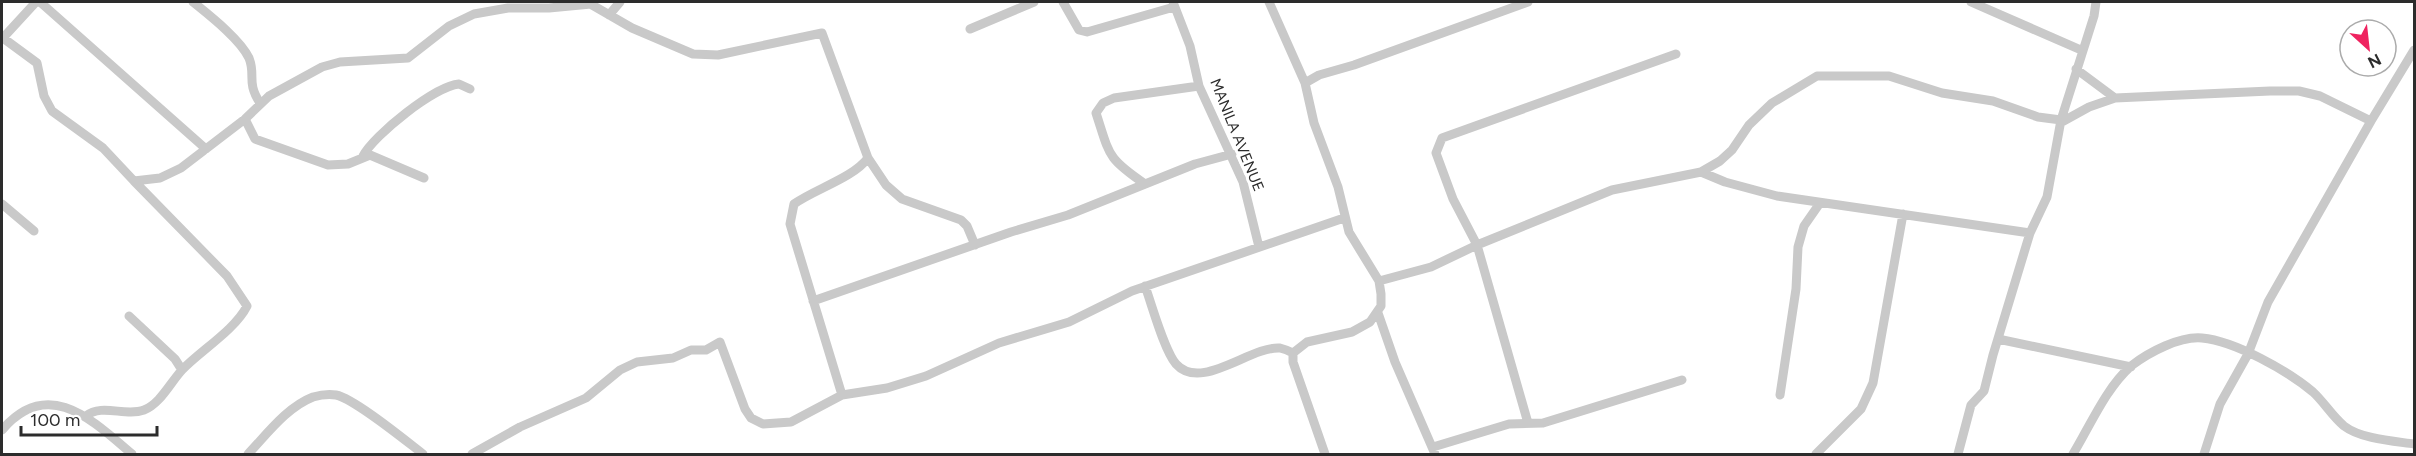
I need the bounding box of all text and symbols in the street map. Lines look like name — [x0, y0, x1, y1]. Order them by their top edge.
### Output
north arrow — [2338, 18, 2398, 78]
text: N — [2365, 50, 2384, 72]
street label: MANILA AVENUE — [1206, 76, 1268, 194]
scale bar — [21, 399, 158, 437]
text: 100 m — [30, 409, 80, 431]

